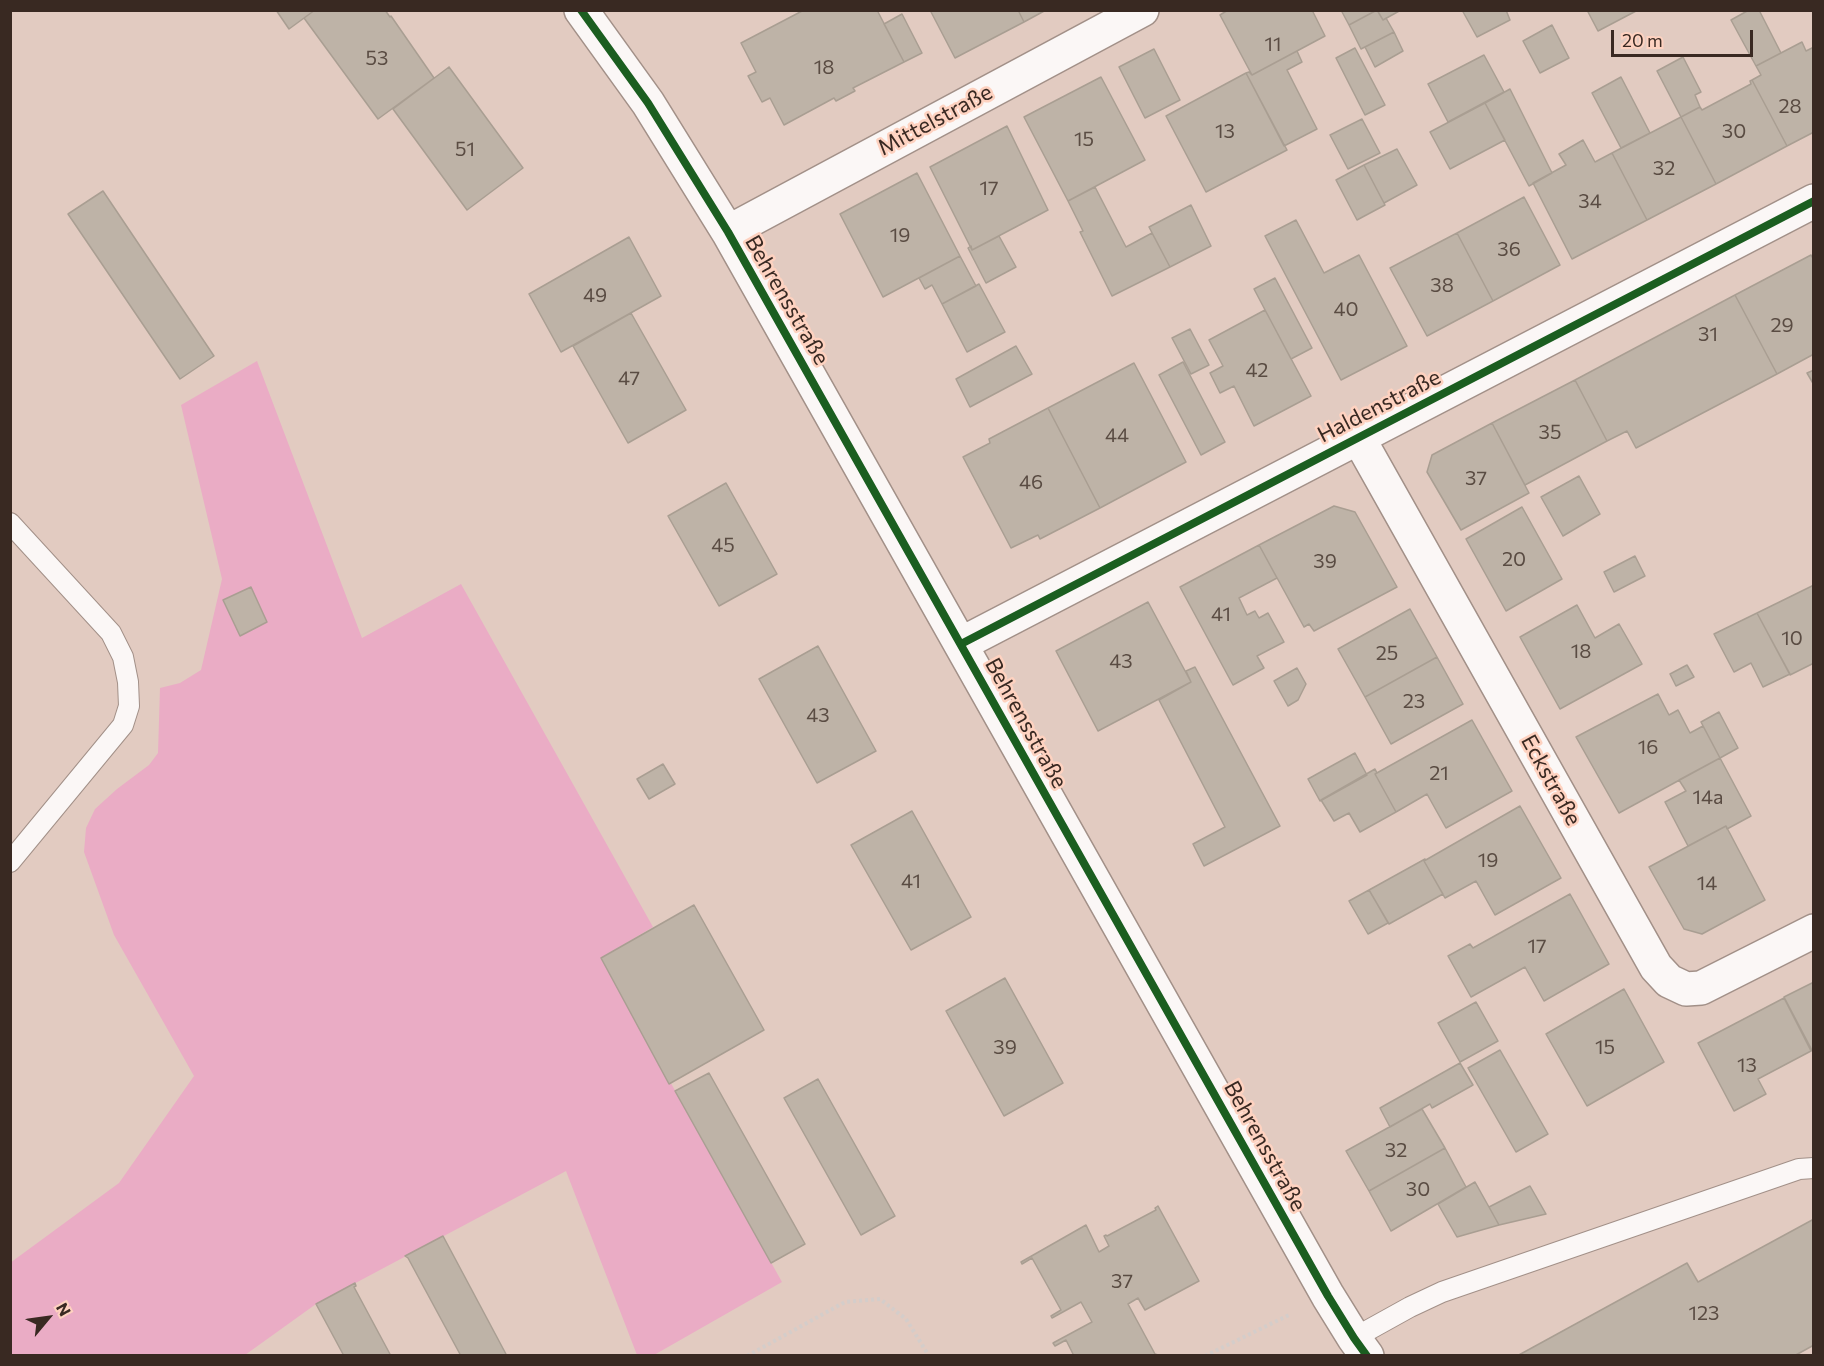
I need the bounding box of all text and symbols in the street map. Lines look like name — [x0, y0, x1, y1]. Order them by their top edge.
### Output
scale bar — [1614, 18, 1756, 56]
text: 20 m — [1622, 29, 1663, 51]
house number: 11 — [1264, 32, 1282, 56]
house number: 53 — [366, 46, 388, 70]
house number: 18 — [814, 55, 834, 79]
street label: Mittelstraße — [873, 79, 997, 161]
house number: 28 — [1778, 94, 1802, 118]
house number: 13 — [1215, 119, 1235, 143]
house number: 30 — [1722, 119, 1746, 143]
house number: 15 — [1074, 127, 1094, 151]
house number: 51 — [455, 137, 475, 161]
house number: 32 — [1653, 156, 1675, 180]
house number: 17 — [979, 176, 999, 200]
house number: 34 — [1578, 189, 1602, 213]
house number: 19 — [890, 223, 910, 247]
street label: Behrensstraße — [739, 231, 835, 369]
house number: 36 — [1497, 237, 1521, 261]
house number: 38 — [1430, 273, 1454, 297]
house number: 49 — [583, 283, 607, 307]
house number: 40 — [1333, 297, 1359, 321]
house number: 29 — [1770, 313, 1794, 337]
house number: 31 — [1698, 322, 1718, 346]
house number: 42 — [1246, 358, 1268, 382]
street label: Haldenstraße — [1313, 364, 1445, 448]
house number: 47 — [618, 366, 640, 390]
house number: 35 — [1539, 420, 1561, 444]
house number: 44 — [1105, 423, 1129, 447]
house number: 37 — [1465, 466, 1487, 490]
house number: 46 — [1019, 470, 1043, 494]
house number: 45 — [711, 533, 735, 557]
house number: 20 — [1502, 547, 1526, 571]
house number: 39 — [1313, 549, 1337, 573]
house number: 41 — [1211, 602, 1231, 626]
house number: 10 — [1781, 626, 1803, 650]
house number: 18 — [1571, 639, 1591, 663]
house number: 25 — [1376, 641, 1398, 665]
house number: 43 — [1109, 649, 1133, 673]
street label: Behrensstraße — [979, 653, 1073, 793]
house number: 23 — [1403, 689, 1425, 713]
house number: 43 — [806, 703, 830, 727]
street label: Eckstraße — [1515, 730, 1587, 830]
house number: 16 — [1638, 735, 1658, 759]
house number: 21 — [1429, 761, 1449, 785]
house number: 14a — [1692, 785, 1724, 809]
house number: 19 — [1478, 848, 1498, 872]
house number: 41 — [901, 869, 921, 893]
house number: 14 — [1697, 871, 1717, 895]
house number: 17 — [1527, 934, 1547, 958]
house number: 39 — [993, 1035, 1017, 1059]
house number: 15 — [1595, 1035, 1615, 1059]
house number: 13 — [1737, 1053, 1757, 1077]
street label: Behrensstraße — [1218, 1076, 1312, 1216]
house number: 32 — [1385, 1138, 1407, 1162]
house number: 30 — [1406, 1177, 1430, 1201]
house number: 37 — [1111, 1269, 1133, 1293]
north arrow — [18, 1288, 78, 1348]
text: N — [53, 1299, 75, 1319]
house number: 123 — [1688, 1301, 1720, 1325]

